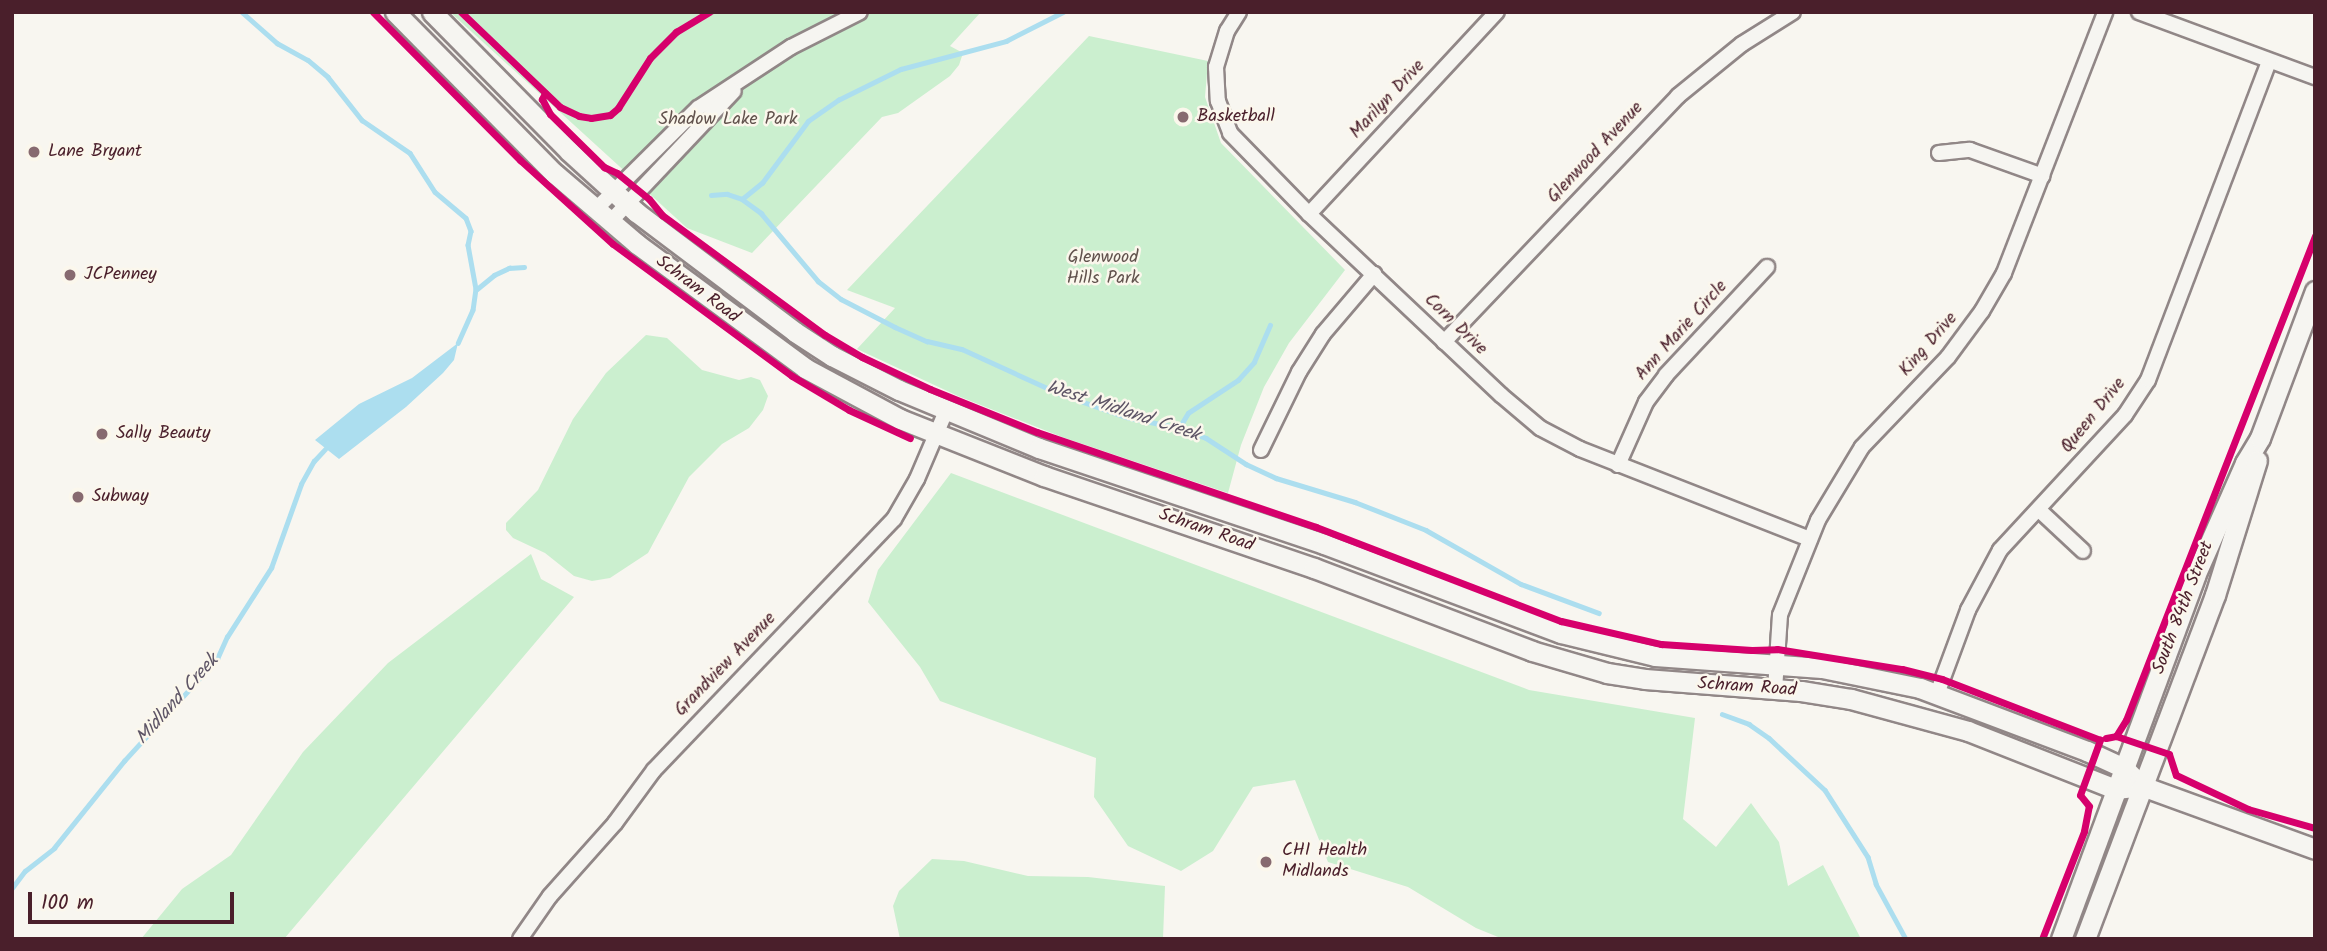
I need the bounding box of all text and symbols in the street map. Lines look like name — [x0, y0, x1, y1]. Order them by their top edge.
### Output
street label: Marilyn Drive — [1346, 56, 1430, 144]
street label: Glenwood Avenue — [1544, 98, 1648, 208]
place label: Basketball — [1197, 106, 1275, 128]
park label: Shadow Lake Park — [659, 109, 797, 131]
marker: Basketball — [1175, 109, 1191, 125]
place label: Lane Bryant — [48, 141, 142, 163]
marker: Lane Bryant — [26, 144, 42, 160]
park label: Glenwood Hills Park — [1067, 248, 1139, 290]
street label: Schram Road — [651, 252, 743, 328]
place label: JCPenney — [84, 264, 157, 286]
marker: JCPenney — [62, 267, 78, 283]
street label: Ann Marie Circle — [1631, 277, 1733, 385]
street label: Corn Drive — [1419, 290, 1491, 360]
street label: King Drive — [1895, 309, 1963, 381]
street label: Queen Drive — [2057, 374, 2131, 458]
water label: West Midland Creek — [1043, 376, 1203, 448]
place label: Sally Beauty — [116, 423, 211, 445]
marker: Sally Beauty — [94, 426, 110, 442]
place label: Subway — [92, 486, 149, 508]
marker: Subway — [70, 489, 86, 505]
street label: Schram Road — [1156, 505, 1256, 557]
street label: South 84th Street — [2149, 539, 2219, 677]
street label: Grandview Avenue — [671, 608, 781, 722]
water label: Midland Creek — [132, 650, 224, 750]
street label: Schram Road — [1697, 674, 1797, 702]
place label: CHI Health Midlands — [1282, 841, 1367, 884]
marker: CHI Health Midlands — [1256, 852, 1276, 872]
scale bar — [32, 878, 238, 922]
text: 100 m — [41, 887, 94, 920]

